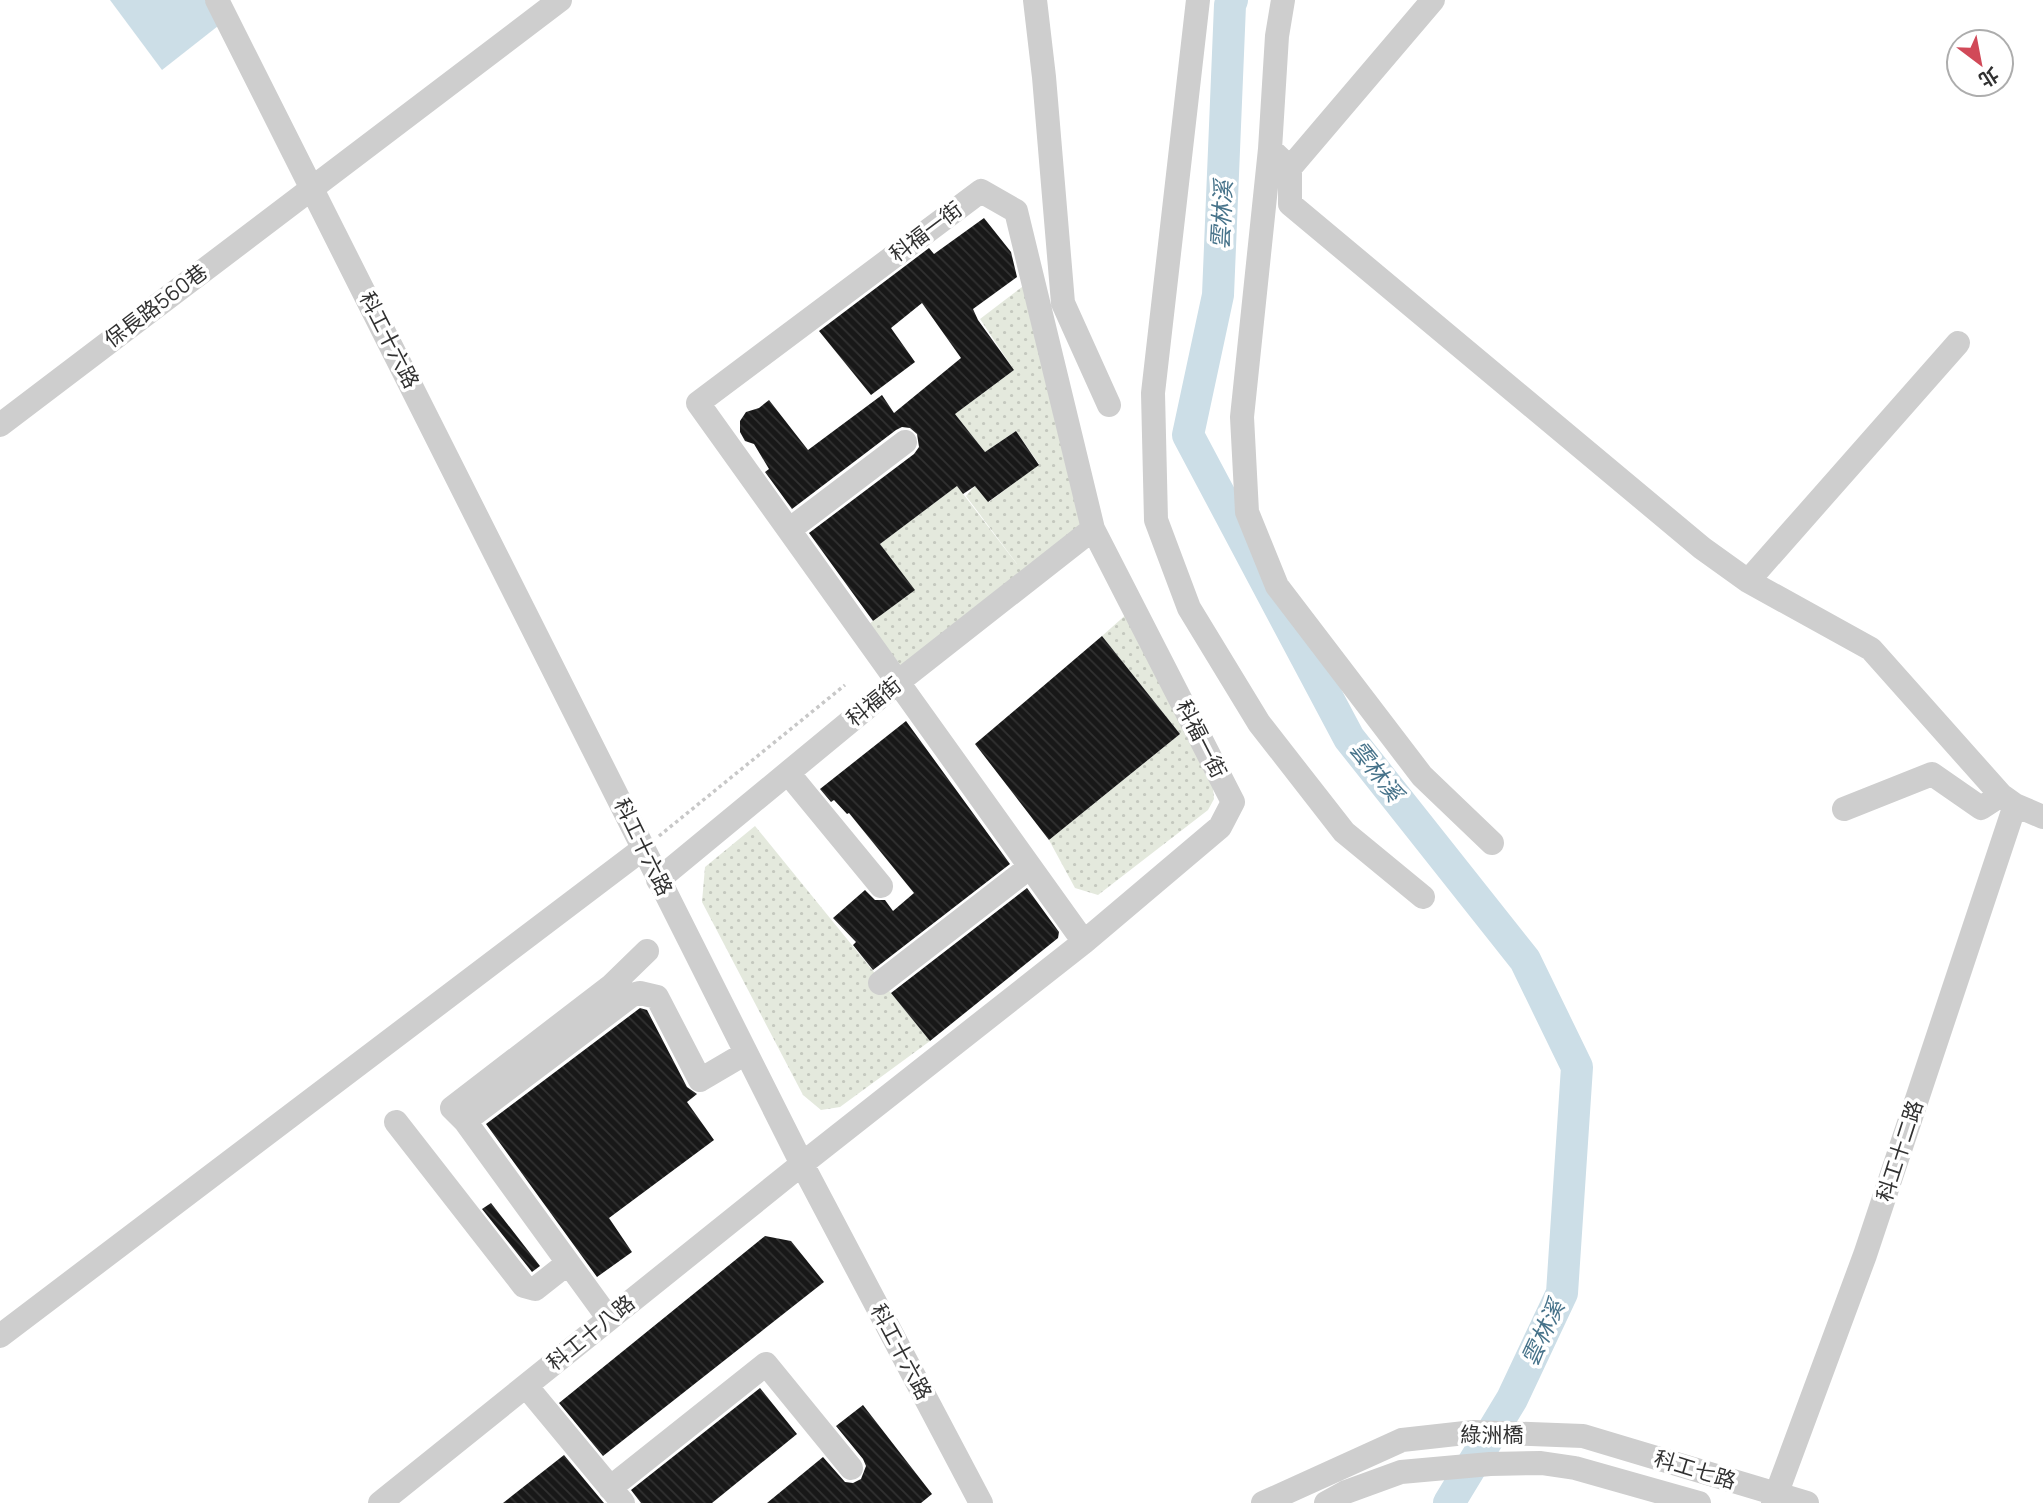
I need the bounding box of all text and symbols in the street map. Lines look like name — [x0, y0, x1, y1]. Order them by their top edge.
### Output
north arrow — [1945, 28, 2015, 98]
text: 北 — [1974, 61, 2004, 93]
water label: 雲林溪 — [1203, 177, 1239, 250]
street label: 科福一街 — [883, 195, 967, 268]
street label: 保長路560巷 — [98, 257, 213, 353]
street label: 科工十六路 — [354, 286, 426, 393]
street label: 科福街 — [840, 671, 907, 732]
street label: 科福一街 — [1170, 695, 1233, 782]
water label: 雲林溪 — [1343, 733, 1412, 810]
street label: 科工十六路 — [608, 793, 679, 900]
street label: 科工十二路 — [1870, 1096, 1929, 1205]
street label: 科工十八路 — [541, 1288, 640, 1376]
water label: 雲林溪 — [1513, 1292, 1572, 1371]
street label: 科工十六路 — [865, 1299, 939, 1404]
street label: 綠洲橋 — [1461, 1420, 1524, 1448]
street label: 科工七路 — [1651, 1443, 1740, 1495]

